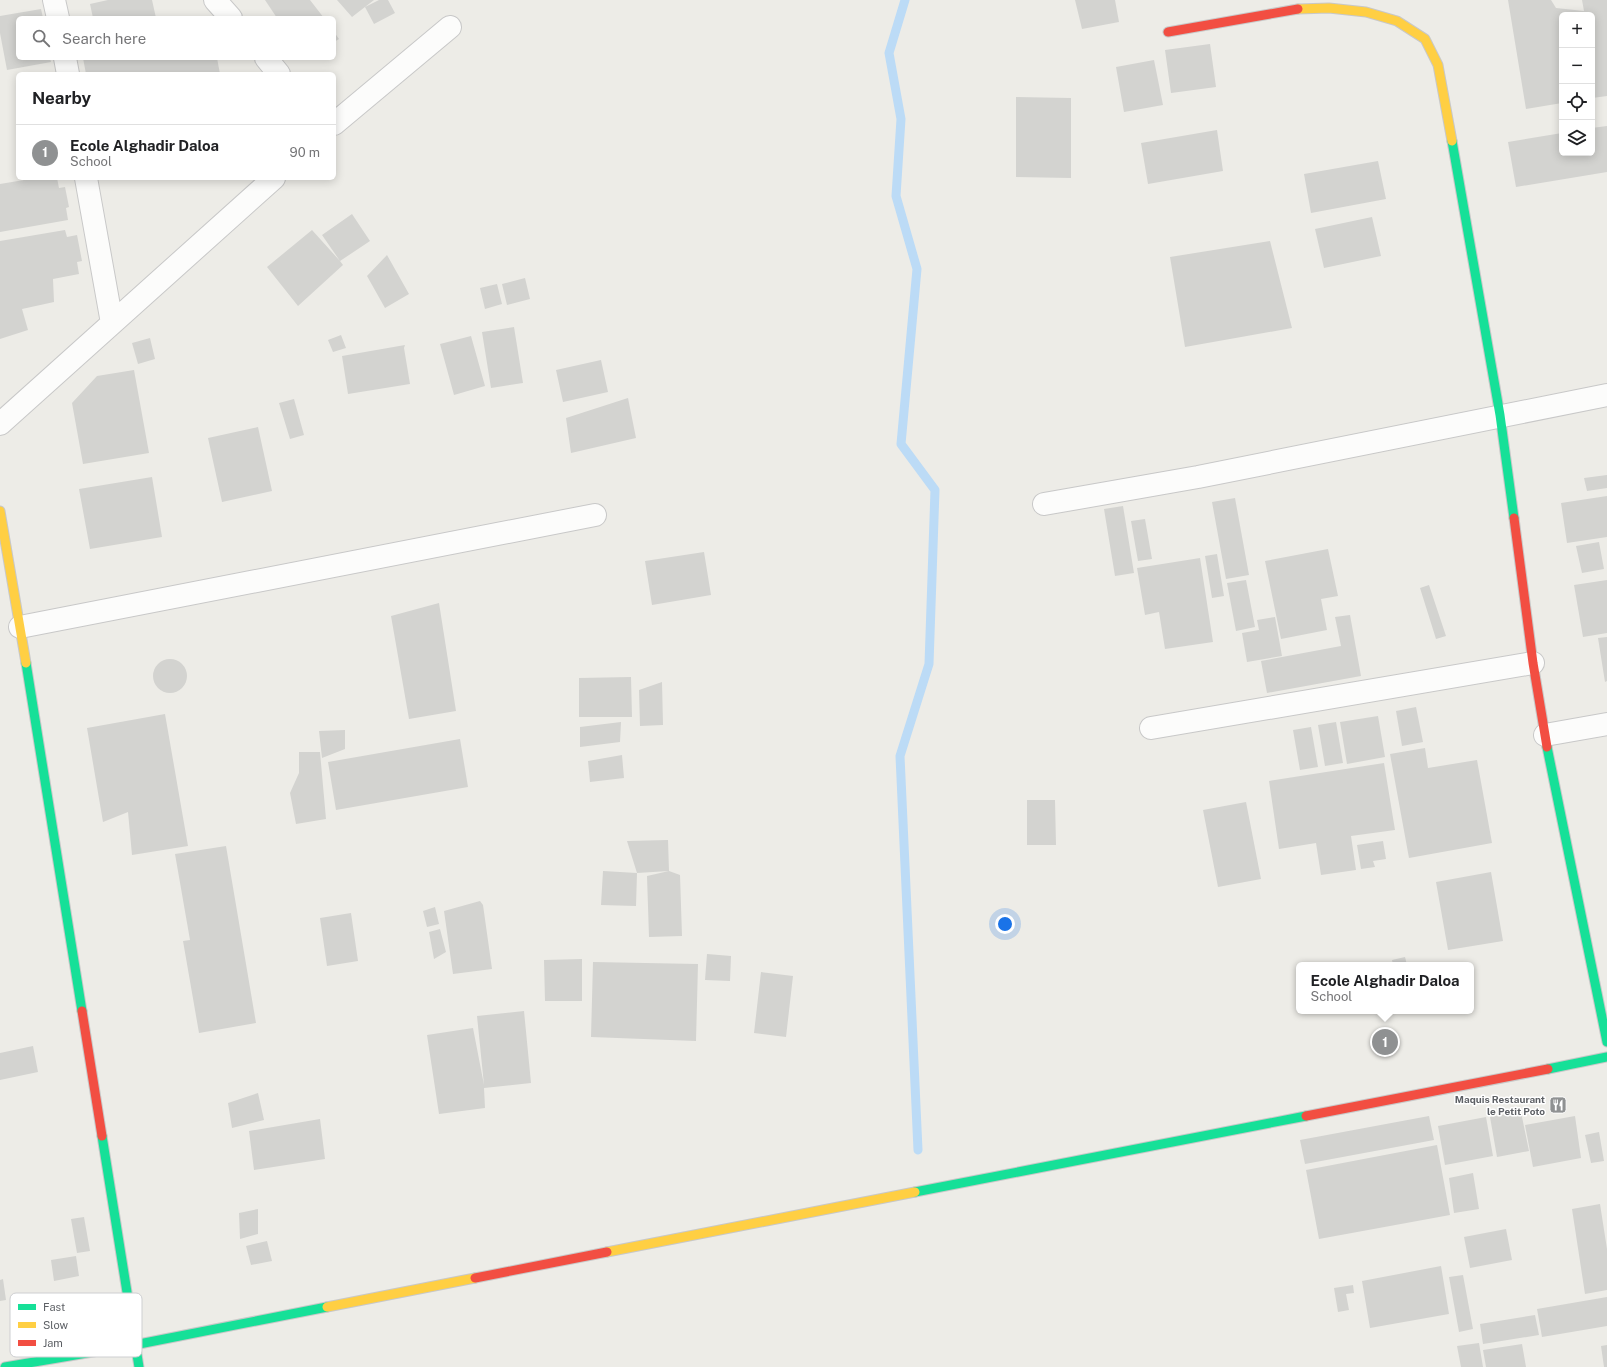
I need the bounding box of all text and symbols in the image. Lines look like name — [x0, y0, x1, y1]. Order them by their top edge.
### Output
map controls — [1559, 12, 1595, 156]
button: + — [1559, 12, 1595, 48]
search box — [16, 16, 336, 60]
icon: search — [30, 27, 52, 49]
text: Search here — [62, 30, 146, 47]
button: − — [1559, 48, 1595, 84]
button: locate — [1559, 84, 1595, 120]
text: Nearby — [32, 88, 91, 108]
button: layers — [1559, 120, 1595, 156]
text: Ecole Alghadir Daloa — [70, 137, 219, 154]
text: 1 — [42, 145, 48, 160]
text: 90 m — [290, 145, 320, 160]
text: School — [70, 154, 112, 169]
your location — [995, 914, 1015, 934]
popup — [1296, 962, 1474, 1014]
text: Ecole Alghadir Daloa — [1310, 972, 1460, 989]
text: School — [1310, 989, 1352, 1004]
pin: 1 — [1372, 1027, 1398, 1057]
place label: Maquis Restaurant le Petit Poto — [1455, 1093, 1545, 1117]
restaurant icon: Maquis Restaurant le Petit Poto — [1548, 1095, 1568, 1115]
legend — [10, 1293, 142, 1357]
text: Fast — [43, 1301, 65, 1313]
text: Slow — [43, 1319, 69, 1331]
text: Jam — [43, 1337, 63, 1349]

